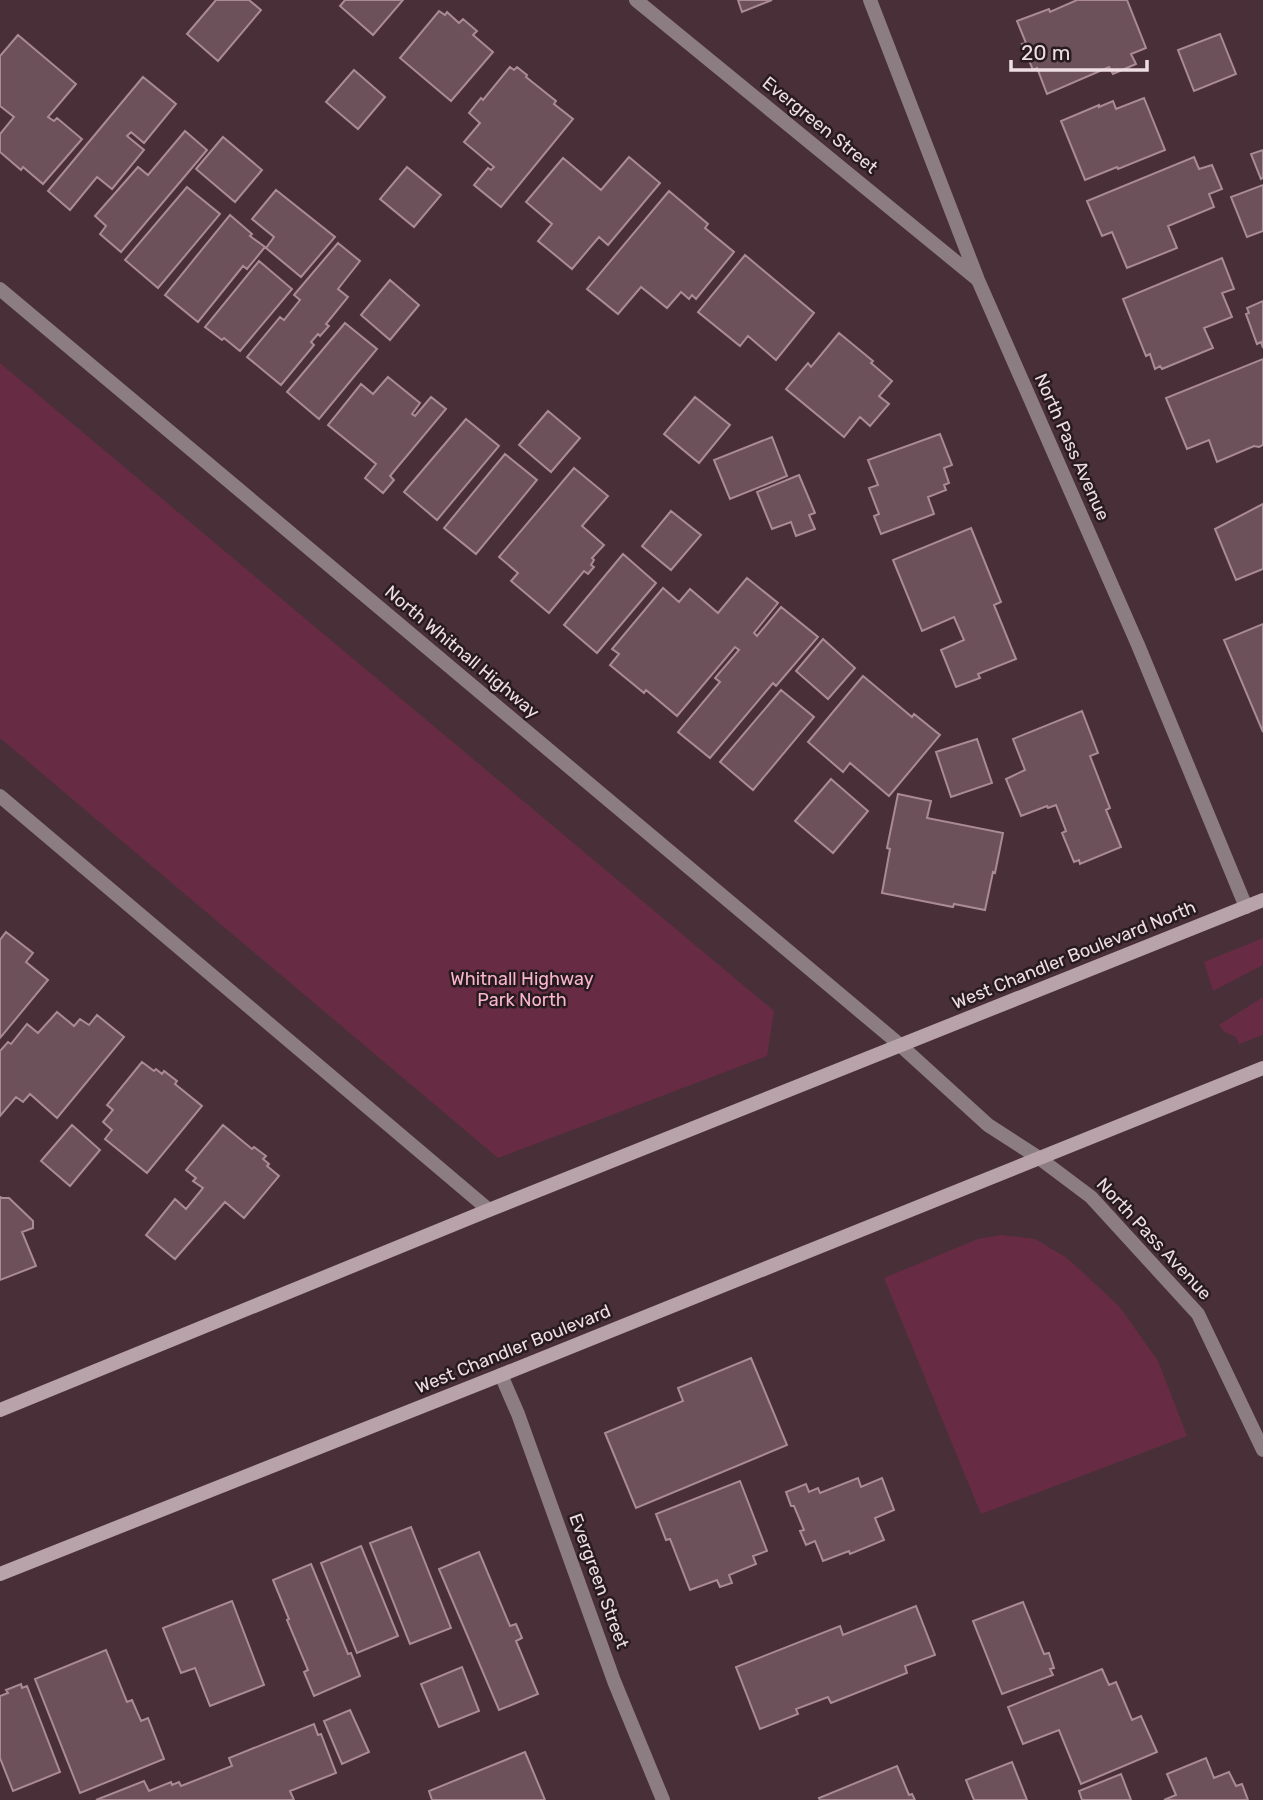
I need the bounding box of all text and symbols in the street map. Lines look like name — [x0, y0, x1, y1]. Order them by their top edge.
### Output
scale bar — [1011, 28, 1148, 72]
text: 20 m — [1021, 40, 1070, 65]
street label: Evergreen Street — [758, 72, 882, 178]
street label: North Pass Avenue — [1030, 370, 1114, 524]
street label: North Whitnall Highway — [380, 581, 544, 723]
street label: West Chandler Boulevard North — [949, 896, 1199, 1014]
park label: Whitnall Highway Park North — [450, 968, 594, 1011]
street label: North Pass Avenue — [1092, 1173, 1216, 1305]
street label: West Chandler Boulevard — [412, 1300, 614, 1398]
street label: Evergreen Street — [564, 1511, 634, 1651]

